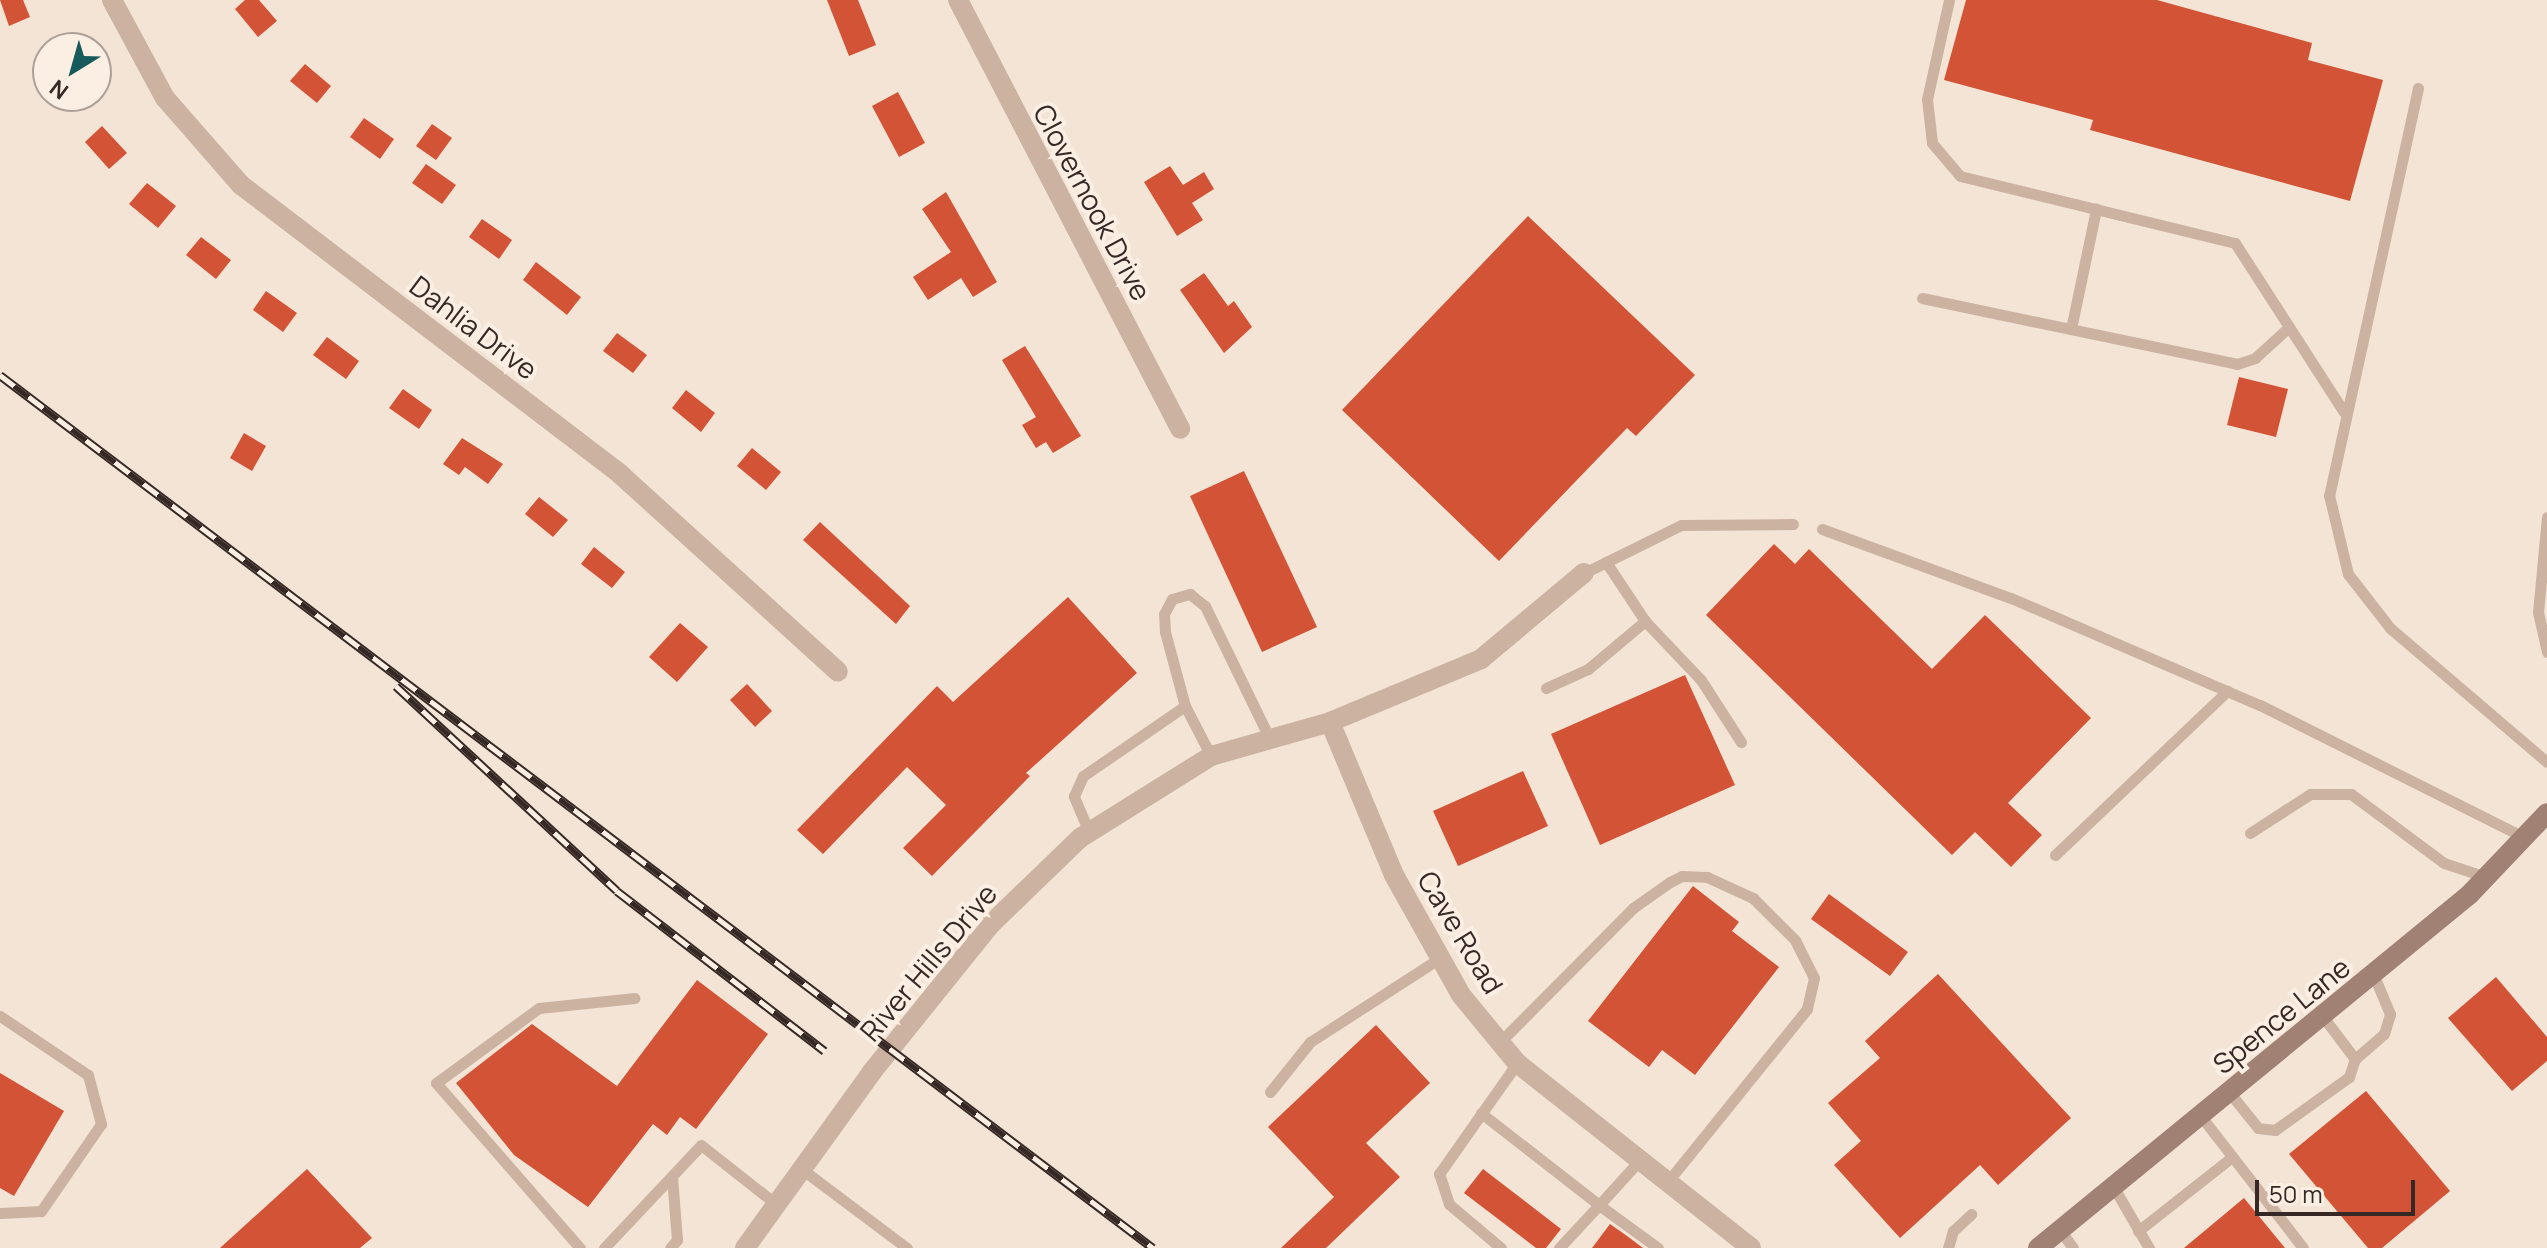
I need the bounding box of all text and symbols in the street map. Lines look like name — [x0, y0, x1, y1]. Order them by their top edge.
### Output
north arrow — [32, 32, 112, 112]
text: N — [43, 73, 74, 106]
street label: Clovernook Drive — [1027, 98, 1159, 306]
street label: Dahlia Drive — [404, 268, 544, 386]
street label: Cave Road — [1411, 865, 1511, 999]
street label: River Hills Drive — [853, 877, 1003, 1047]
street label: Spence Lane — [2206, 950, 2356, 1080]
scale bar — [2259, 1164, 2419, 1214]
text: 50 m — [2269, 1177, 2323, 1210]

